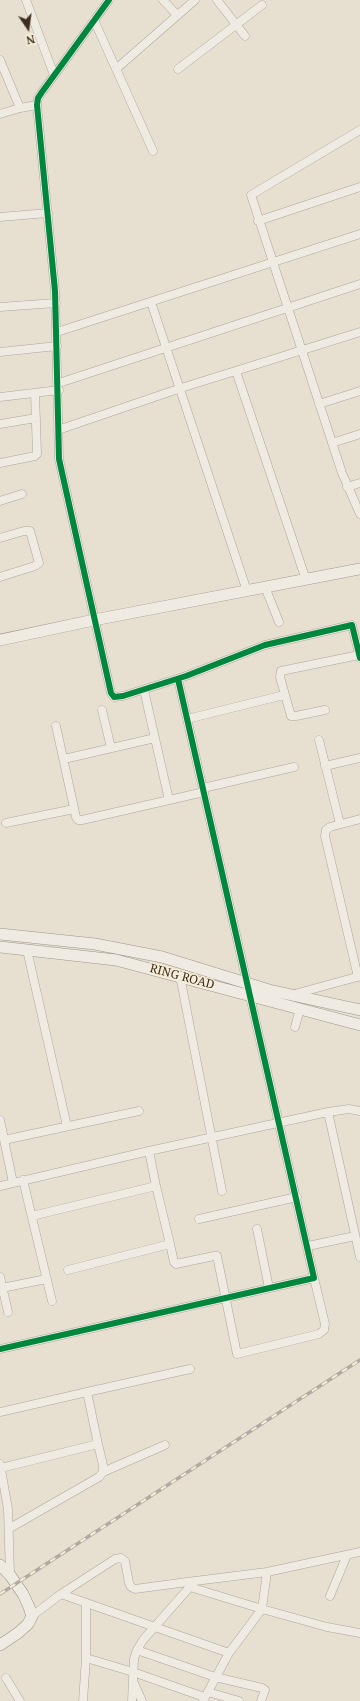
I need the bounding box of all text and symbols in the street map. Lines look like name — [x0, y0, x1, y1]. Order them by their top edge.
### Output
north arrow — [8, 8, 48, 48]
text: N — [25, 32, 37, 48]
street label: RING ROAD — [148, 961, 216, 993]

